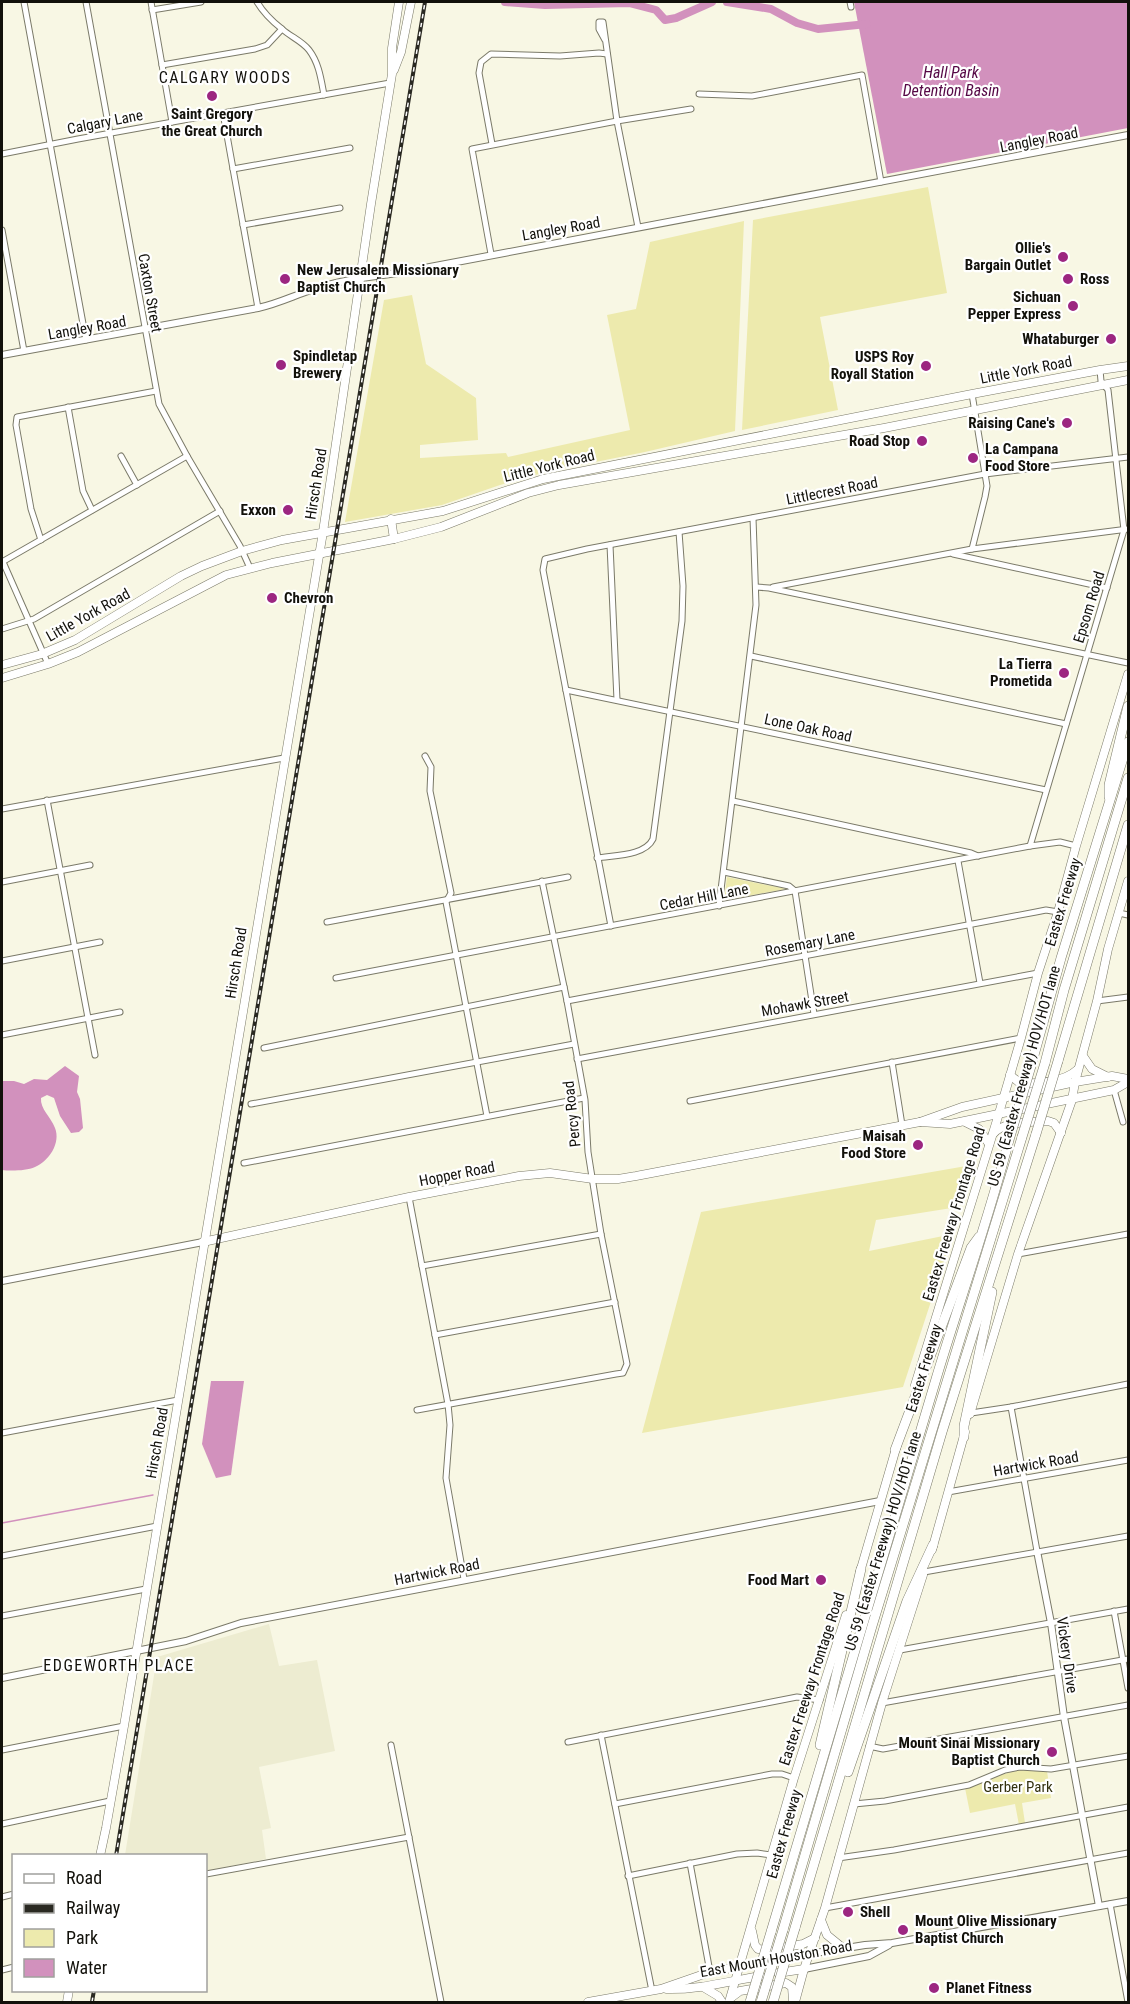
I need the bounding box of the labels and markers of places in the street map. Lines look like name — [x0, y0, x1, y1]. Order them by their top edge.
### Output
marker: Saint Gregory the Great Church — [205, 89, 219, 103]
place label: Saint Gregory the Great Church — [162, 105, 262, 140]
place label: Ollie's Bargain Outlet — [965, 239, 1051, 274]
marker: Ollie's Bargain Outlet — [1056, 250, 1070, 264]
place label: New Jerusalem Missionary Baptist Church — [297, 261, 459, 296]
place label: Ross — [1080, 270, 1110, 288]
marker: New Jerusalem Missionary Baptist Church — [278, 272, 292, 286]
marker: Ross — [1061, 272, 1075, 286]
place label: Sichuan Pepper Express — [968, 288, 1061, 323]
marker: Sichuan Pepper Express — [1066, 299, 1080, 313]
place label: Whataburger — [1022, 330, 1099, 348]
marker: Whataburger — [1104, 332, 1118, 346]
place label: Spindletap Brewery — [293, 347, 357, 382]
place label: USPS Roy Royall Station — [831, 348, 914, 383]
marker: Spindletap Brewery — [274, 358, 288, 372]
marker: USPS Roy Royall Station — [919, 359, 933, 373]
place label: Raising Cane's — [968, 414, 1055, 432]
marker: Raising Cane's — [1060, 416, 1074, 430]
place label: Road Stop — [849, 432, 910, 450]
marker: Road Stop — [915, 434, 929, 448]
place label: La Campana Food Store — [985, 440, 1058, 475]
marker: La Campana Food Store — [966, 451, 980, 465]
place label: Exxon — [241, 501, 276, 519]
marker: Exxon — [281, 503, 295, 517]
place label: Chevron — [284, 589, 333, 607]
marker: Chevron — [265, 591, 279, 605]
place label: La Tierra Prometida — [990, 655, 1052, 690]
marker: La Tierra Prometida — [1057, 666, 1071, 680]
place label: Maisah Food Store — [841, 1127, 906, 1162]
marker: Maisah Food Store — [911, 1138, 925, 1152]
place label: Food Mart — [748, 1571, 809, 1589]
marker: Food Mart — [814, 1573, 828, 1587]
place label: Mount Sinai Missionary Baptist Church — [899, 1734, 1040, 1769]
marker: Mount Sinai Missionary Baptist Church — [1045, 1745, 1059, 1759]
place label: Shell — [860, 1903, 890, 1921]
marker: Shell — [841, 1905, 855, 1919]
place label: Mount Olive Missionary Baptist Church — [915, 1912, 1057, 1947]
marker: Mount Olive Missionary Baptist Church — [896, 1923, 910, 1937]
place label: Planet Fitness — [946, 1979, 1032, 1997]
marker: Planet Fitness — [927, 1981, 941, 1995]

